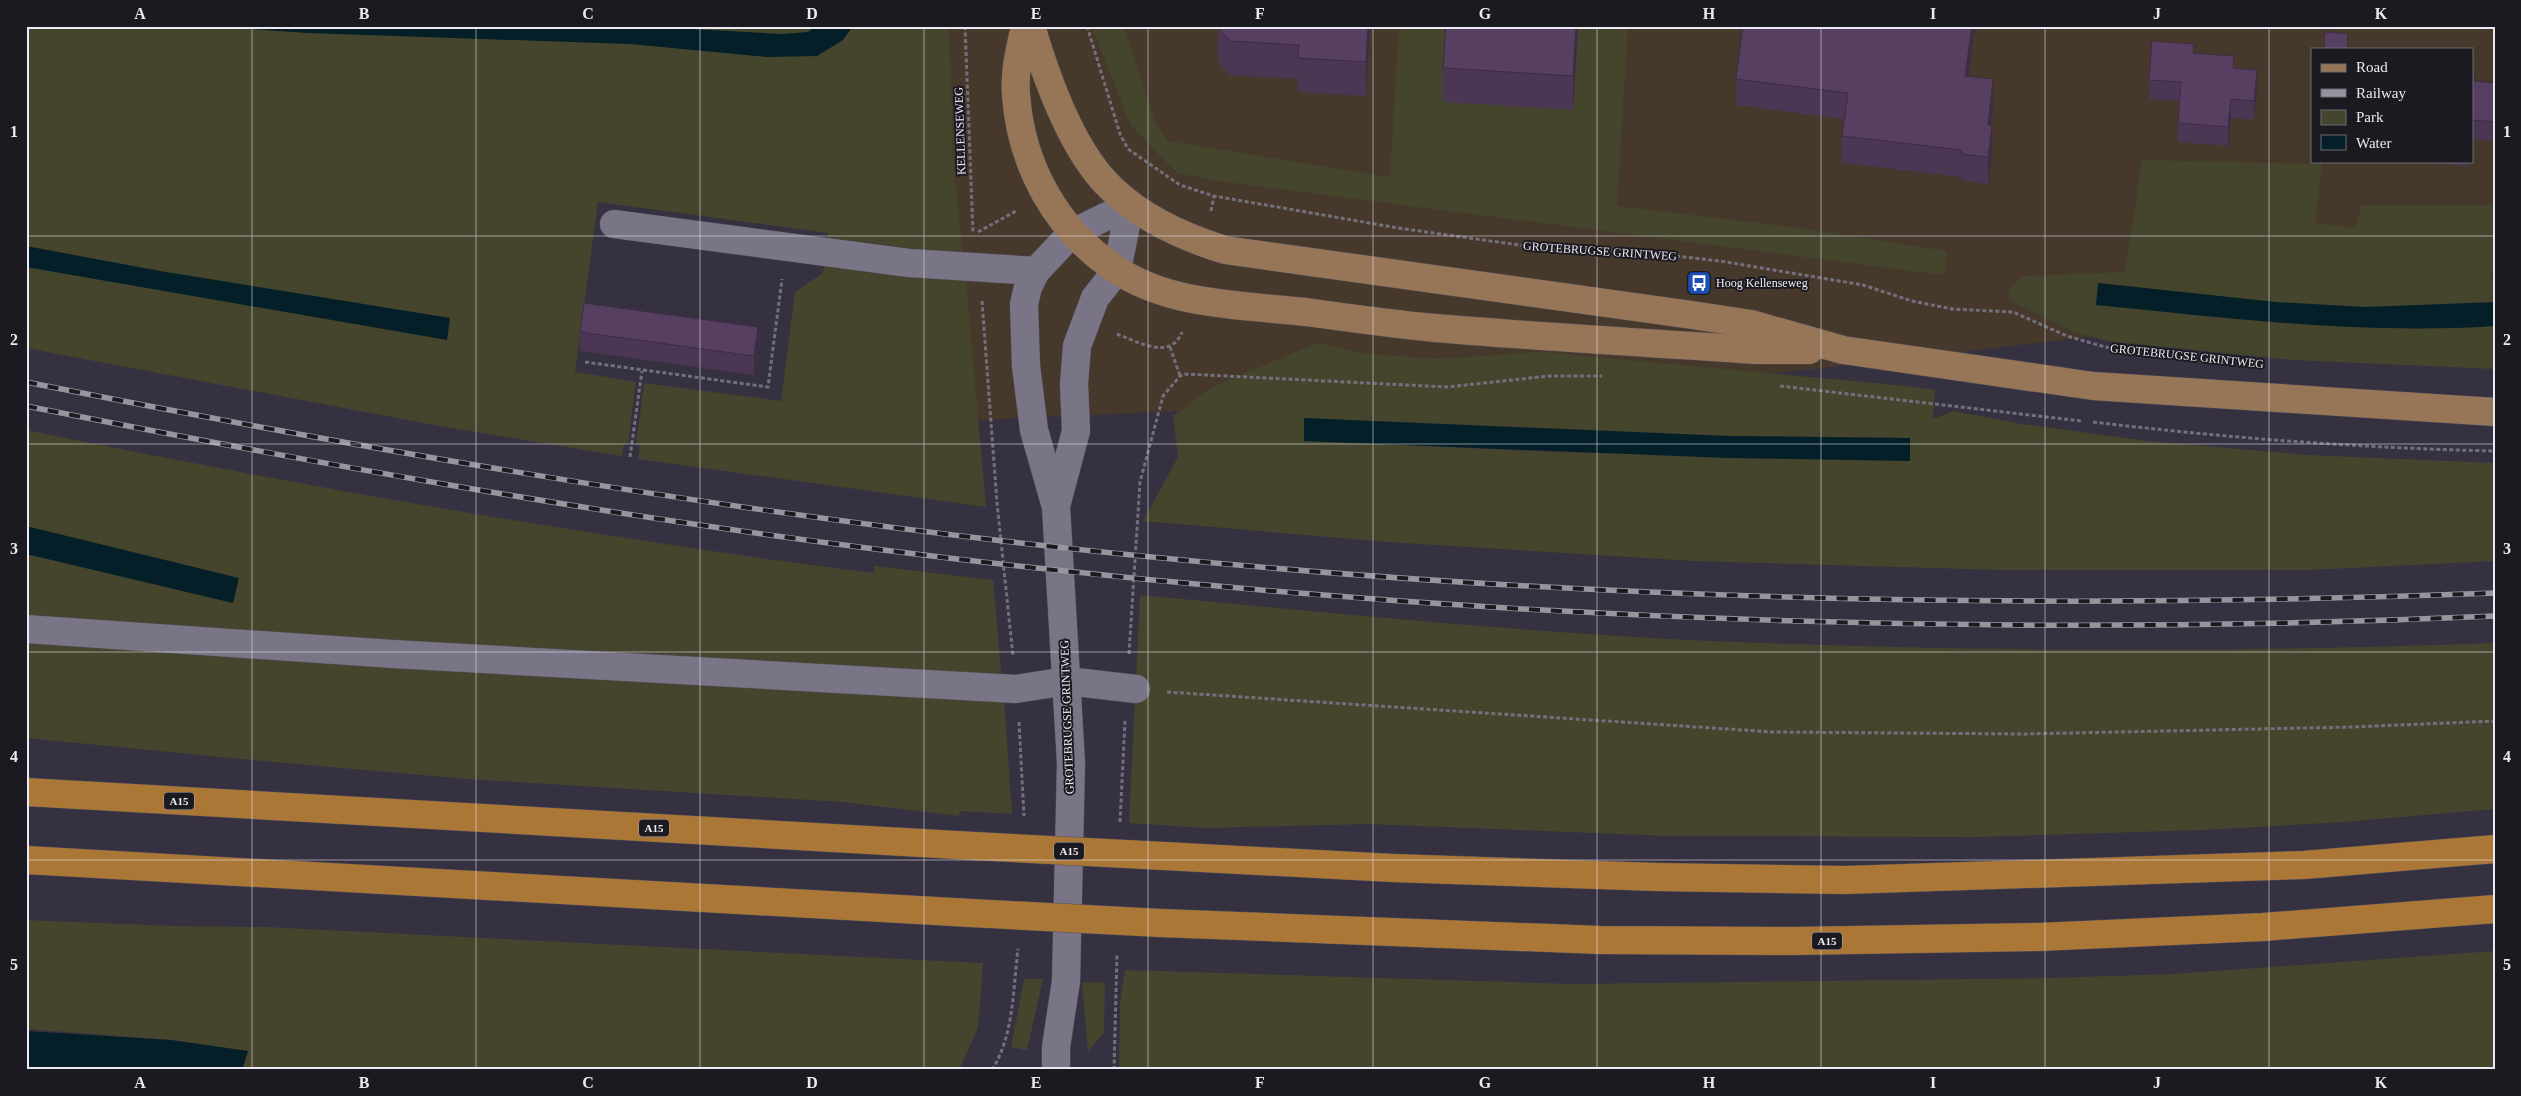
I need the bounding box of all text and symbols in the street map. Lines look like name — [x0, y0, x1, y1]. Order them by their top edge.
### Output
text: A — [134, 5, 146, 22]
text: B — [359, 5, 370, 22]
text: C — [582, 5, 594, 22]
text: D — [806, 5, 818, 22]
text: E — [1031, 5, 1041, 22]
text: F — [1255, 5, 1265, 22]
text: G — [1479, 5, 1492, 22]
text: H — [1703, 5, 1716, 22]
text: I — [1930, 5, 1936, 22]
text: J — [2153, 5, 2161, 22]
text: K — [2375, 5, 2388, 22]
legend — [2311, 48, 2474, 162]
text: Road — [2356, 59, 2388, 75]
text: Railway — [2356, 85, 2406, 101]
street label: KELLENSEWEG — [951, 86, 969, 175]
text: Park — [2356, 109, 2384, 125]
text: 1 — [10, 123, 18, 140]
text: 1 — [2503, 123, 2511, 140]
text: Water — [2356, 135, 2391, 151]
street label: GROTEBRUGSE GRINTWEG — [1523, 239, 1678, 263]
bus stop icon: Hoog Kellenseweg — [1686, 270, 1712, 296]
place label: Hoog Kellenseweg — [1716, 276, 1808, 290]
text: 2 — [10, 331, 18, 348]
text: 2 — [2503, 331, 2511, 348]
street label: GROTEBRUGSE GRINTWEG — [2110, 341, 2265, 371]
text: 3 — [10, 540, 18, 557]
text: 3 — [2503, 540, 2511, 557]
street label: GROTEBRUGSE GRINTWEG — [1057, 639, 1077, 794]
text: 4 — [10, 748, 18, 765]
text: 4 — [2503, 748, 2511, 765]
road number: A15 — [164, 792, 194, 809]
road number: A15 — [639, 820, 669, 836]
road number: A15 — [1054, 842, 1084, 859]
road number: A15 — [1812, 932, 1842, 949]
text: 5 — [10, 956, 18, 973]
text: 5 — [2503, 956, 2511, 973]
text: A — [134, 1074, 146, 1091]
text: B — [359, 1074, 370, 1091]
text: C — [582, 1074, 594, 1091]
text: D — [806, 1074, 818, 1091]
text: E — [1031, 1074, 1041, 1091]
text: F — [1255, 1074, 1265, 1091]
text: G — [1479, 1074, 1492, 1091]
text: H — [1703, 1074, 1716, 1091]
text: I — [1930, 1074, 1936, 1091]
text: J — [2153, 1074, 2161, 1091]
text: K — [2375, 1074, 2388, 1091]

